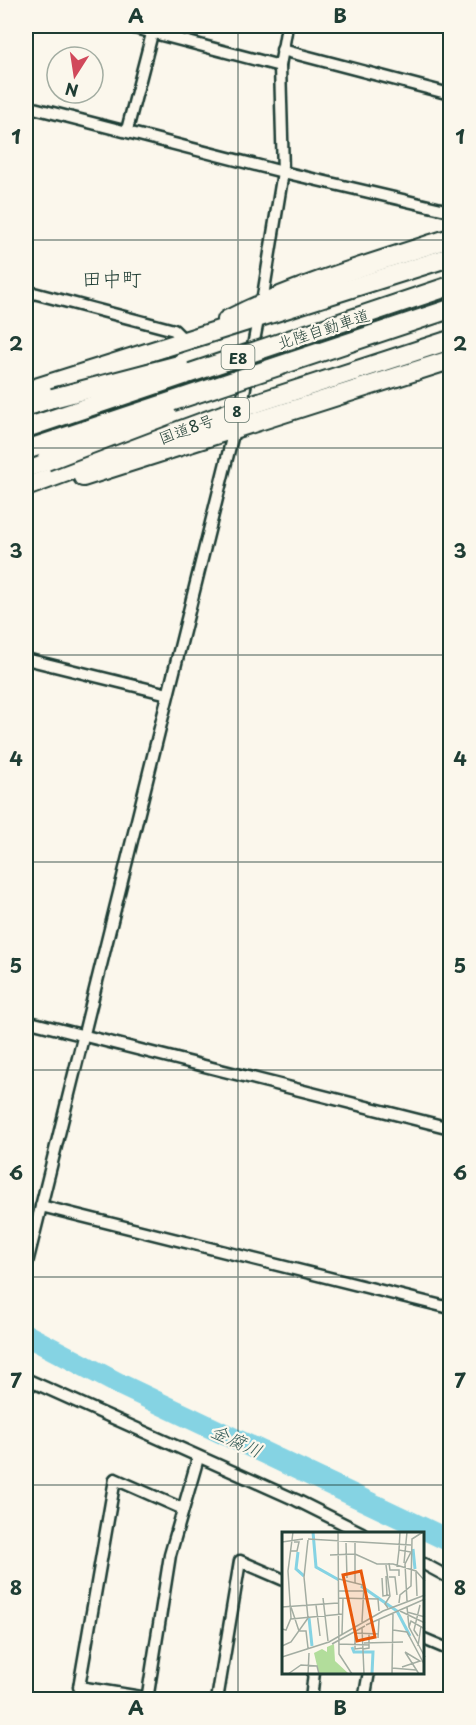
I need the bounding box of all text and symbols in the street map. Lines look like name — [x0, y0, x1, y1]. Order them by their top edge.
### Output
text: A — [128, 0, 144, 30]
text: B — [333, 0, 347, 30]
north arrow — [45, 45, 105, 105]
text: N — [63, 78, 80, 104]
text: 1 — [11, 121, 21, 151]
text: 1 — [455, 121, 465, 151]
district label: 田中町 — [82, 263, 142, 293]
street label: 北陸自動車道 — [274, 302, 372, 354]
text: 2 — [9, 328, 23, 358]
text: 2 — [453, 328, 467, 358]
road number: E8 — [222, 345, 254, 369]
road number: 8 — [225, 398, 249, 422]
street label: 国道8号 — [155, 407, 217, 449]
text: 3 — [9, 535, 23, 565]
text: 3 — [453, 535, 467, 565]
text: 4 — [9, 743, 23, 773]
text: 4 — [453, 743, 467, 773]
text: 5 — [10, 950, 22, 980]
text: 5 — [454, 950, 466, 980]
text: 6 — [9, 1157, 23, 1187]
text: 6 — [453, 1157, 467, 1187]
text: 7 — [10, 1365, 22, 1395]
text: 7 — [454, 1365, 466, 1395]
water label: 金腐川 — [207, 1416, 267, 1464]
inset map — [282, 1532, 425, 1674]
text: 8 — [10, 1572, 22, 1602]
text: 8 — [454, 1572, 466, 1602]
text: A — [128, 1692, 144, 1722]
text: B — [333, 1692, 347, 1722]

